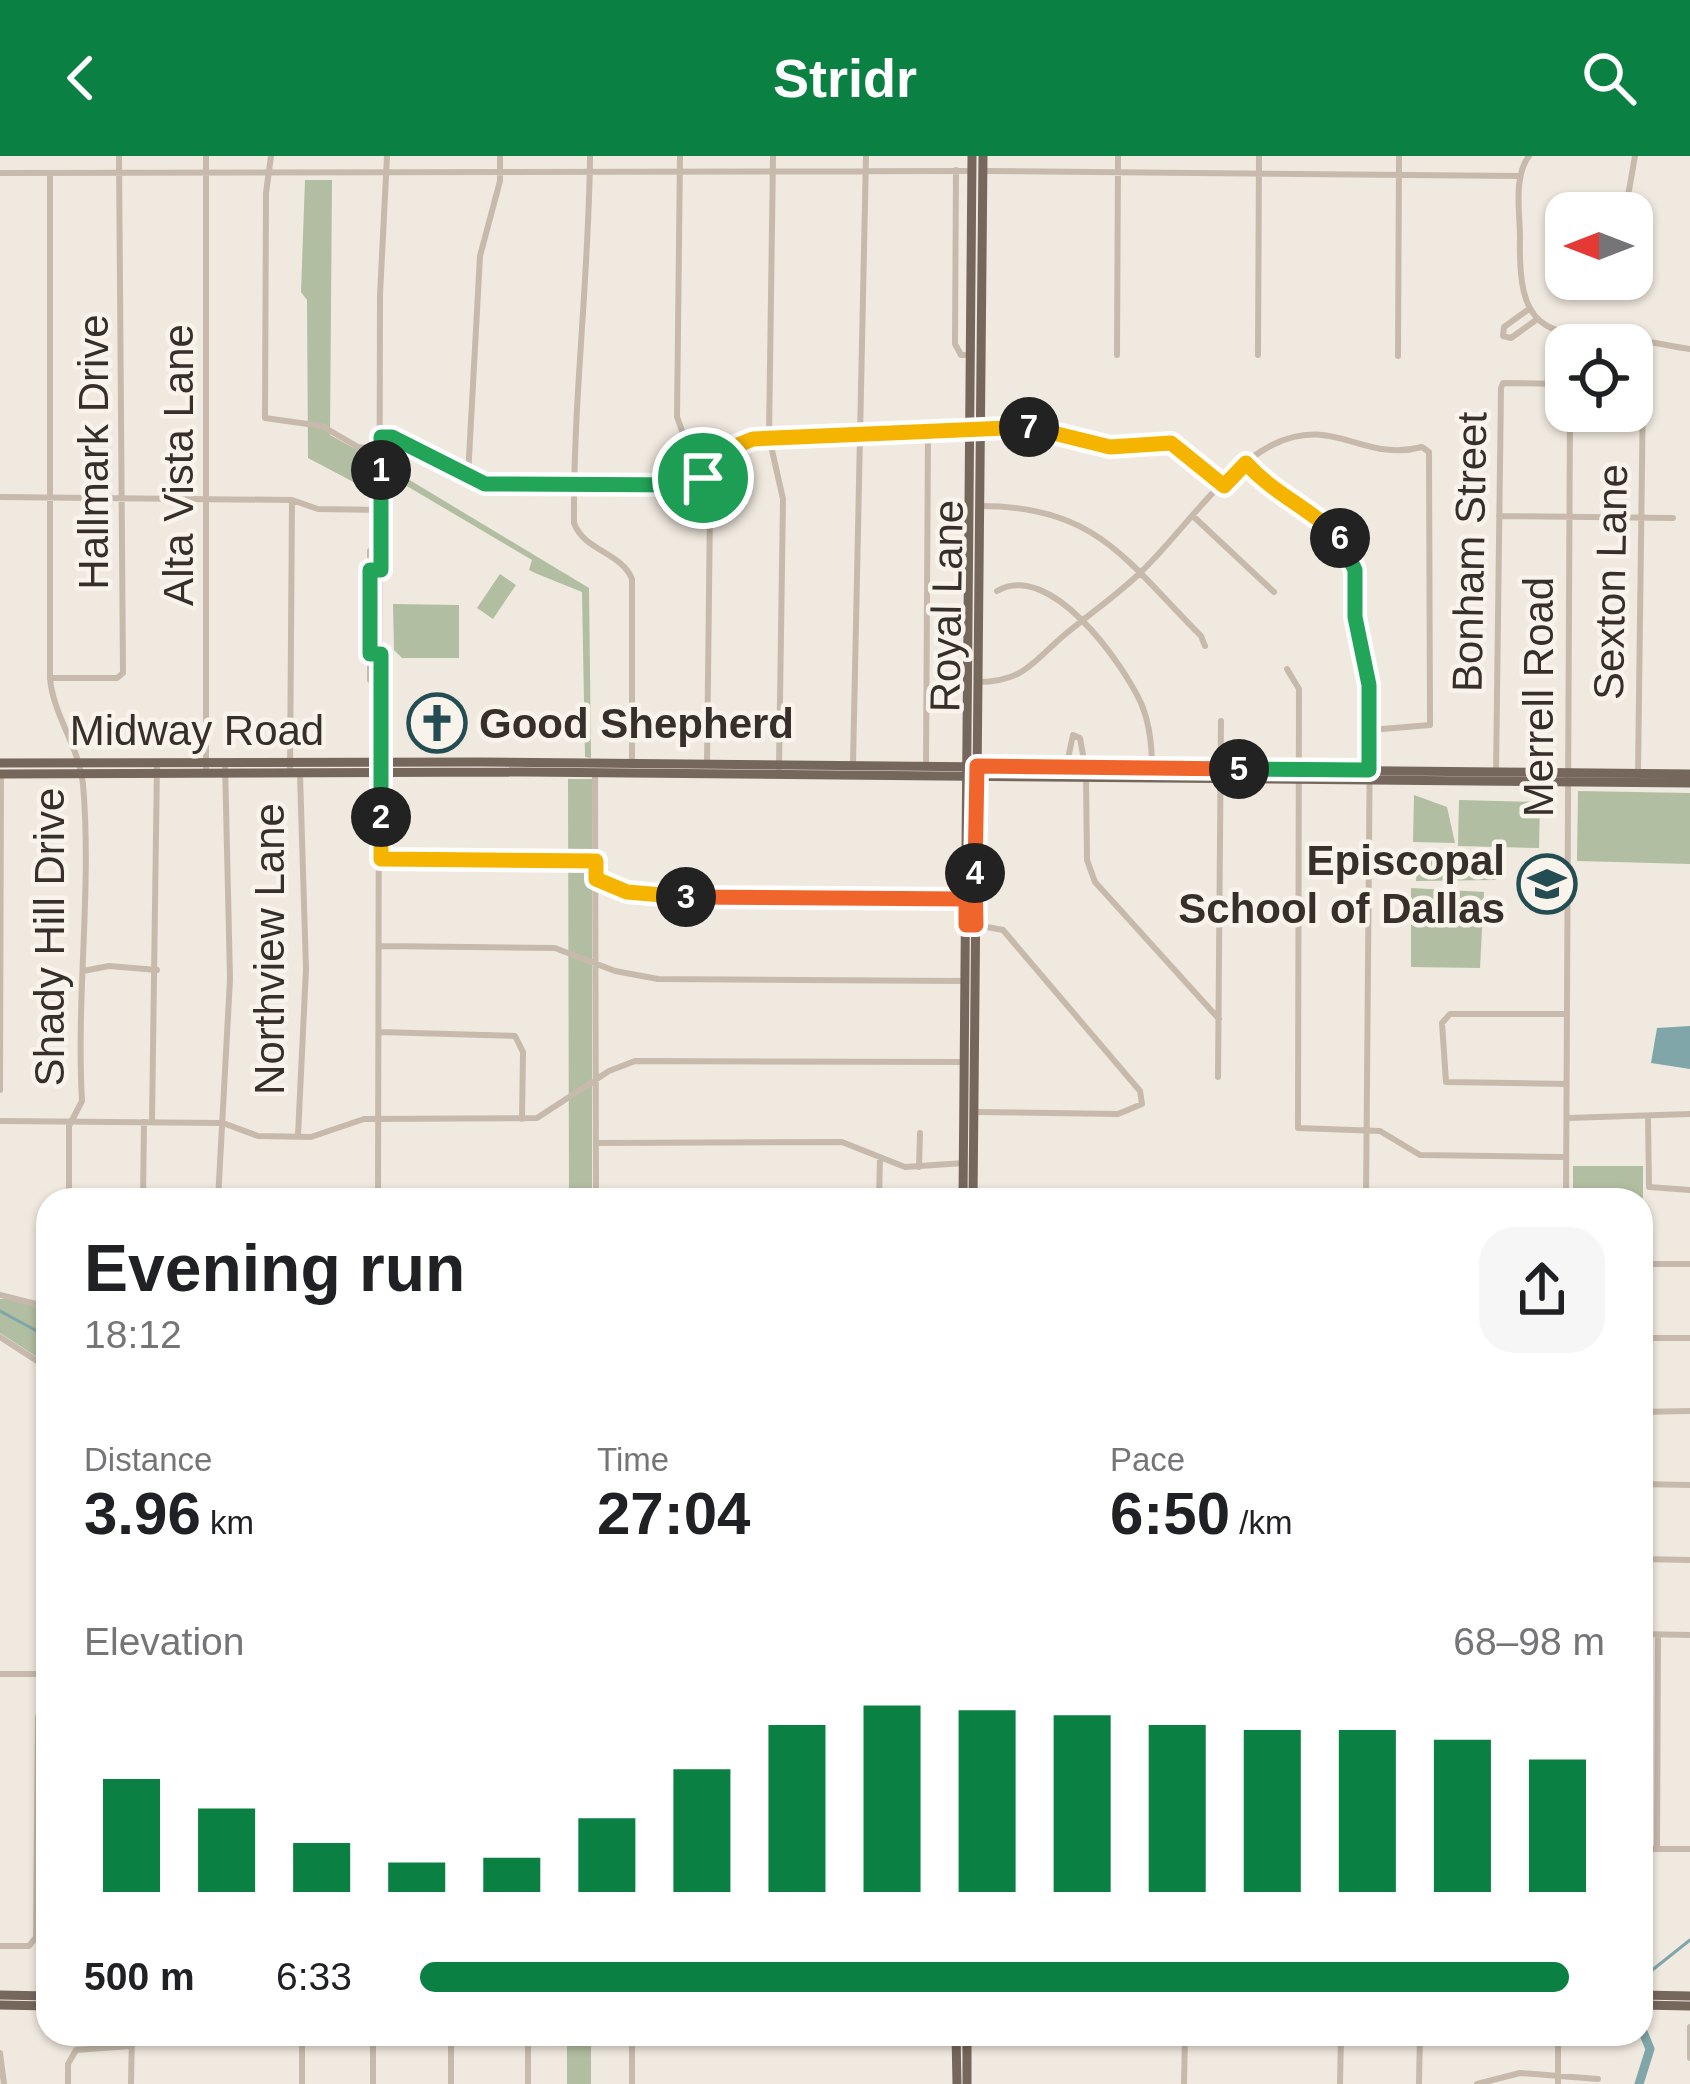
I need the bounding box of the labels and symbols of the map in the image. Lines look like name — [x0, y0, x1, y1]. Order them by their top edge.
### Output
north arrow — [1545, 192, 1653, 300]
street label: Hallmark Drive — [70, 314, 117, 590]
street label: Alta Vista Lane — [155, 324, 202, 606]
pin: 7 — [999, 397, 1059, 457]
street label: Bonham Street — [1444, 411, 1495, 692]
pin — [652, 427, 754, 529]
pin: 1 — [351, 440, 411, 500]
street label: Sexton Lane — [1585, 464, 1636, 700]
street label: Royal Lane — [921, 499, 972, 713]
pin: 6 — [1310, 508, 1370, 568]
street label: Merrell Road — [1515, 577, 1562, 817]
church icon: Good Shepherd — [406, 692, 468, 754]
place label: Good Shepherd — [479, 700, 794, 747]
street label: Midway Road — [70, 707, 324, 754]
pin: 5 — [1209, 739, 1269, 799]
pin: 2 — [351, 787, 411, 847]
street label: Shady Hill Drive — [26, 788, 73, 1086]
street label: Northview Lane — [246, 803, 293, 1095]
place label: Episcopal School of Dallas — [1178, 837, 1505, 932]
pin: 4 — [945, 843, 1005, 903]
school or university icon: Episcopal School of Dallas — [1516, 853, 1578, 915]
pin: 3 — [656, 867, 716, 927]

